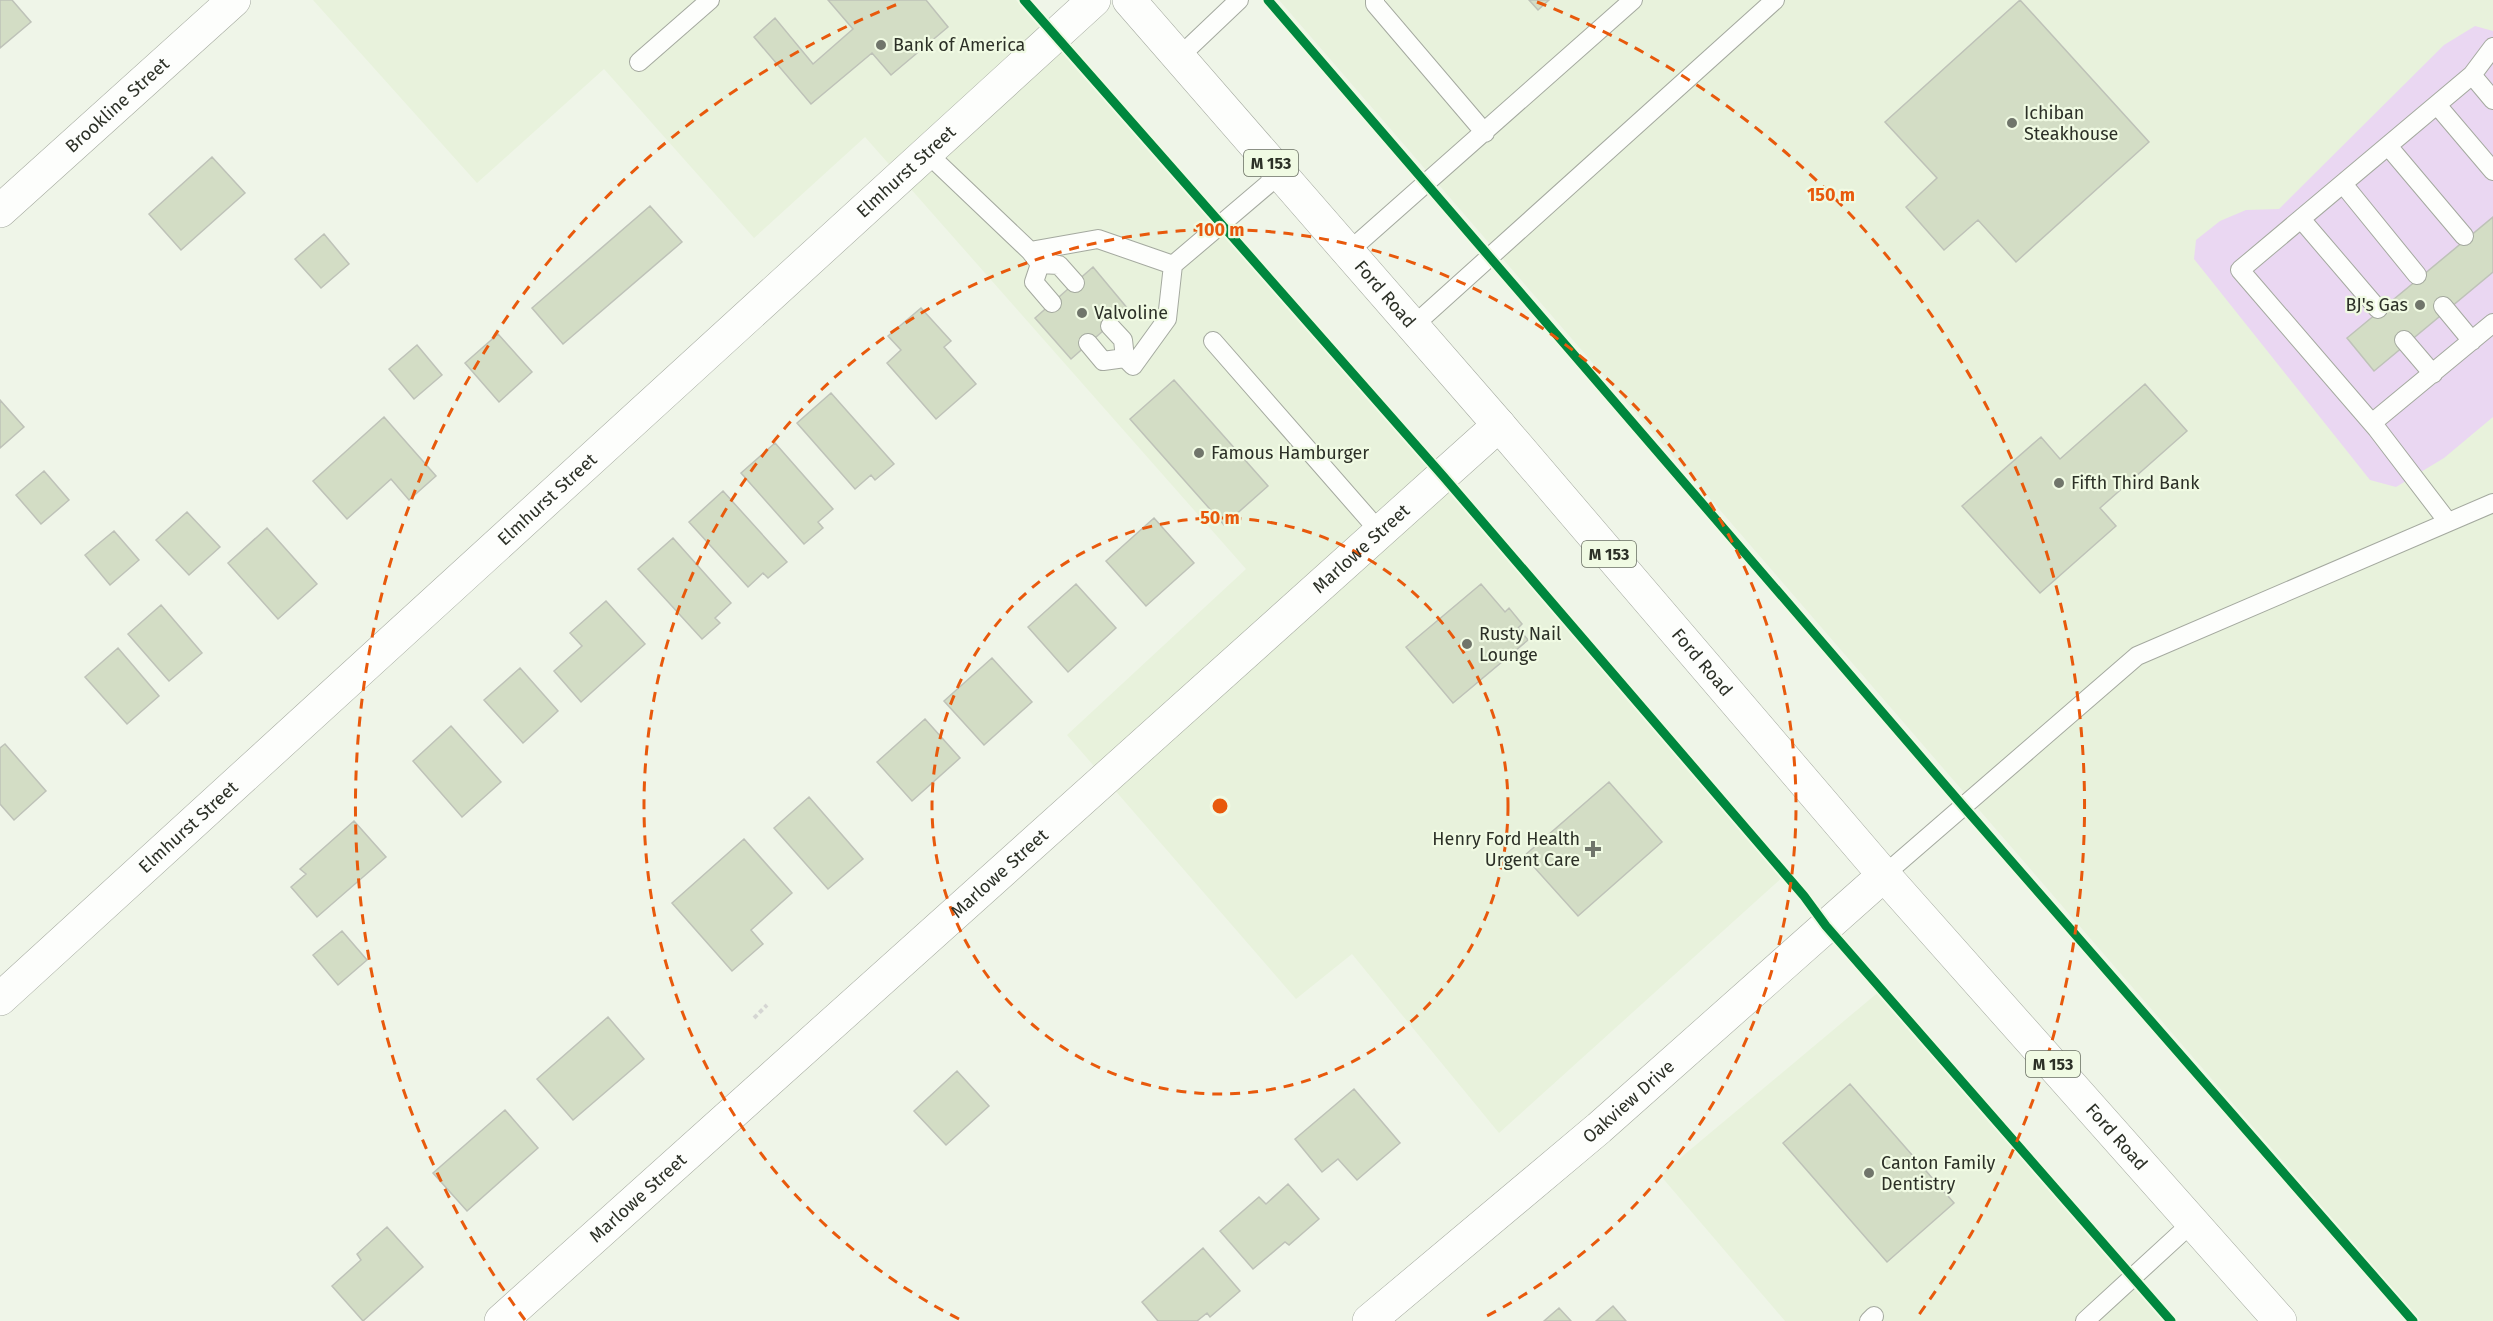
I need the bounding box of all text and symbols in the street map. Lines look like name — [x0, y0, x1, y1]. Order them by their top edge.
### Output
place label: Bank of America — [893, 34, 1025, 56]
marker: Bank of America — [874, 38, 888, 52]
street label: Brookline Street — [61, 52, 174, 158]
place label: Ichiban Steakhouse — [2024, 102, 2118, 145]
marker: Ichiban Steakhouse — [2005, 116, 2019, 130]
street label: Elmhurst Street — [852, 120, 961, 222]
road number: M 153 — [1244, 150, 1298, 176]
text: 150 m — [1807, 184, 1855, 206]
text: 100 m — [1196, 219, 1244, 241]
street label: Ford Road — [1350, 256, 1420, 332]
place label: BJ's Gas — [2346, 294, 2408, 316]
marker: BJ's Gas — [2413, 298, 2427, 312]
place label: Valvoline — [1094, 302, 1168, 324]
marker: Valvoline — [1075, 306, 1089, 320]
place label: Famous Hamburger — [1211, 442, 1369, 464]
marker: Famous Hamburger — [1192, 446, 1206, 460]
street label: Elmhurst Street — [493, 448, 602, 550]
place label: Fifth Third Bank — [2071, 472, 2200, 494]
marker: Fifth Third Bank — [2052, 476, 2066, 490]
street label: Marlowe Street — [1308, 499, 1415, 598]
text: 50 m — [1200, 507, 1240, 529]
road number: M 153 — [1582, 541, 1636, 567]
place label: Rusty Nail Lounge — [1479, 623, 1561, 666]
street label: Ford Road — [1667, 624, 1737, 701]
marker: Rusty Nail Lounge — [1460, 637, 1474, 651]
street label: Elmhurst Street — [134, 776, 243, 878]
centre of rings — [1210, 796, 1230, 816]
street label: Marlowe Street — [947, 824, 1053, 923]
place label: Henry Ford Health Urgent Care — [1432, 828, 1580, 871]
marker: Henry Ford Health Urgent Care — [1584, 840, 1602, 858]
road number: M 153 — [2026, 1051, 2080, 1077]
street label: Oakview Drive — [1578, 1055, 1679, 1148]
street label: Ford Road — [2081, 1099, 2152, 1175]
street label: Marlowe Street — [585, 1149, 691, 1247]
place label: Canton Family Dentistry — [1881, 1152, 1995, 1195]
marker: Canton Family Dentistry — [1862, 1166, 1876, 1180]

